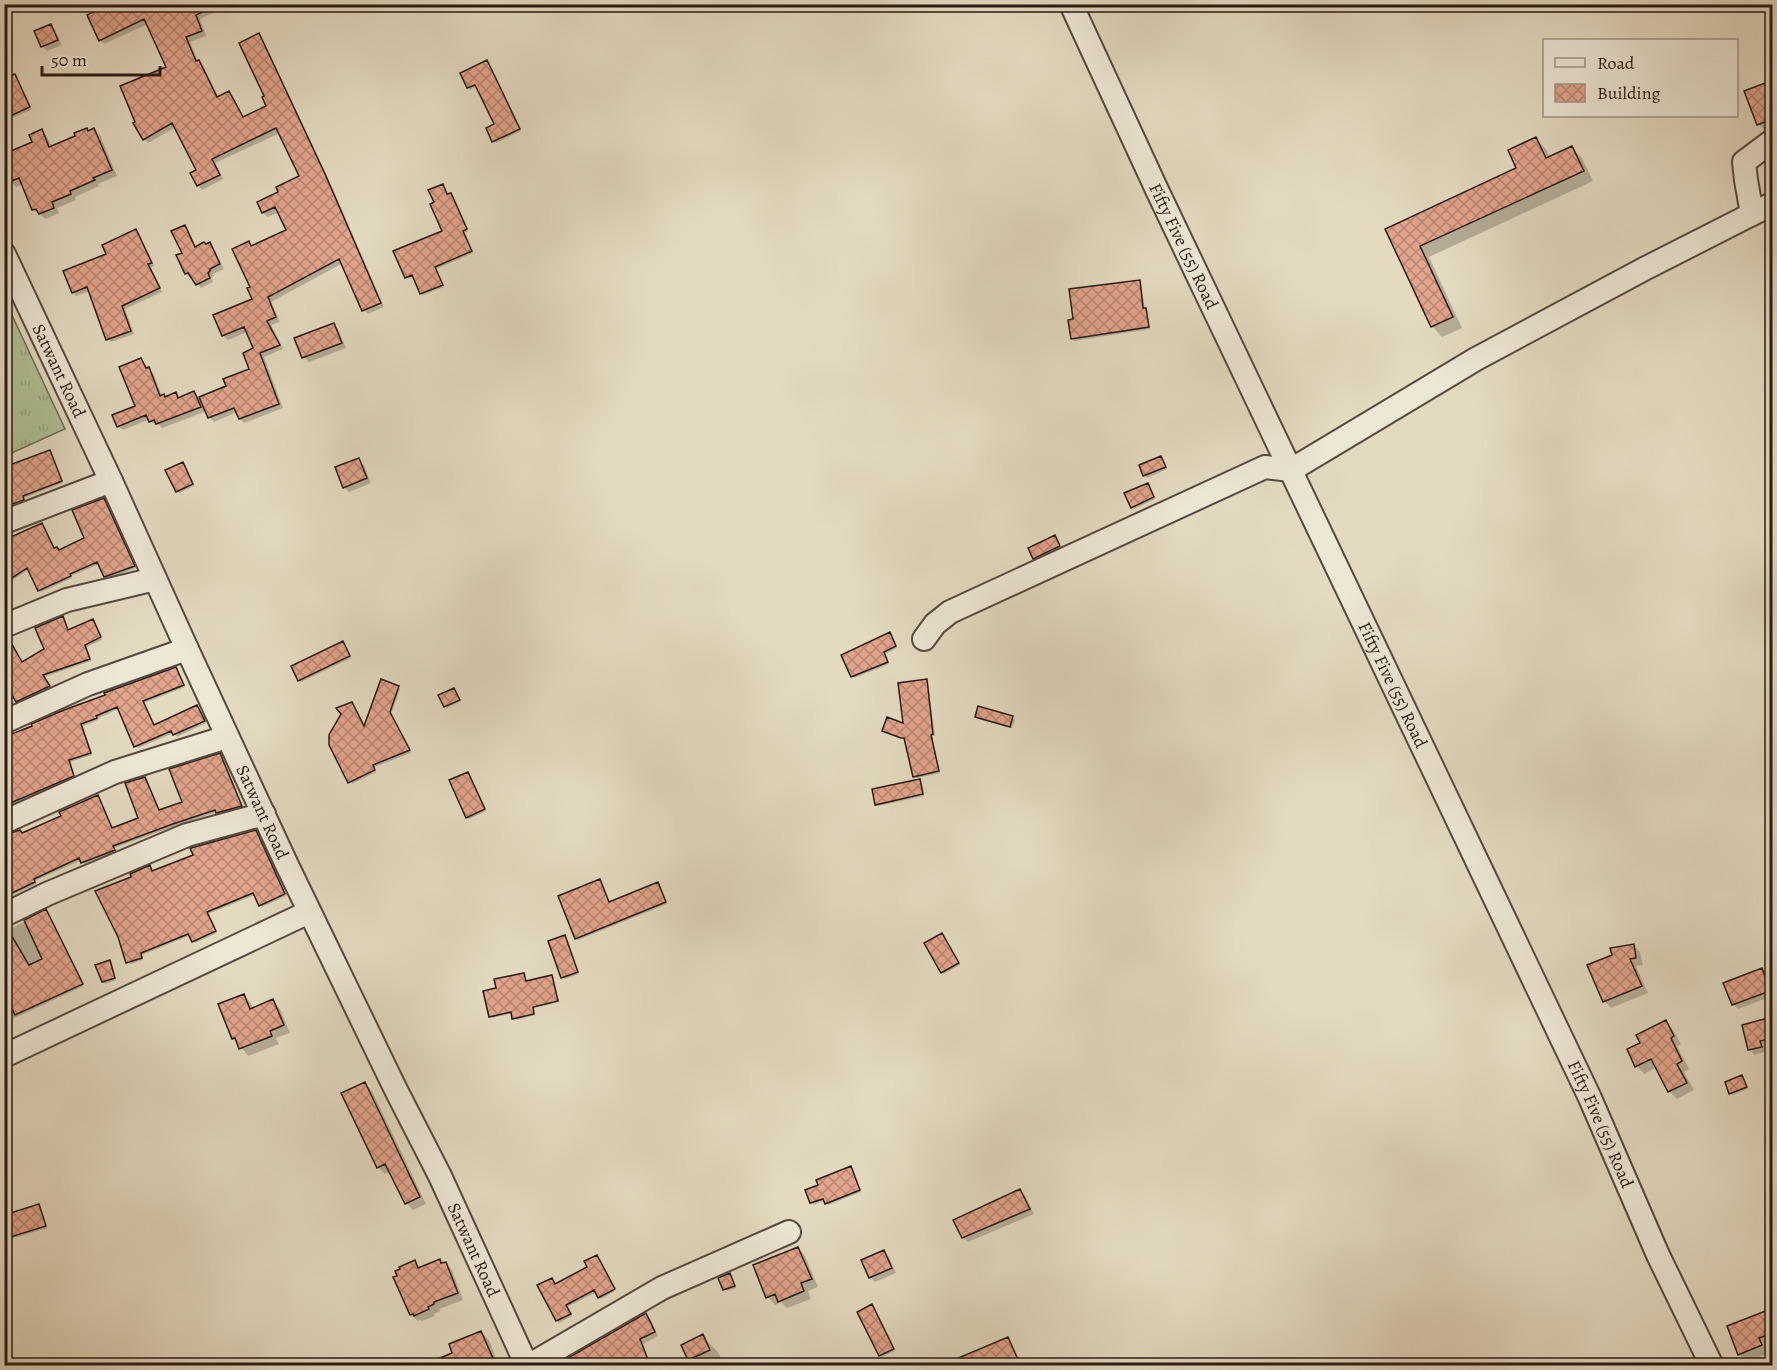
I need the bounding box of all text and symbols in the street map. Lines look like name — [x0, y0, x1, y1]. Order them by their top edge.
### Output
scale bar — [42, 39, 160, 77]
legend — [1543, 39, 1738, 117]
text: 50 m — [51, 48, 87, 72]
text: Road — [1597, 51, 1635, 75]
text: Building — [1597, 81, 1661, 105]
street label: Fifty Five (55) Road — [1143, 179, 1224, 313]
street label: Satwant Road — [27, 320, 92, 422]
street label: Fifty Five (55) Road — [1353, 618, 1433, 752]
street label: Satwant Road — [230, 761, 295, 863]
street label: Fifty Five (55) Road — [1562, 1056, 1640, 1192]
street label: Satwant Road — [442, 1199, 506, 1301]

